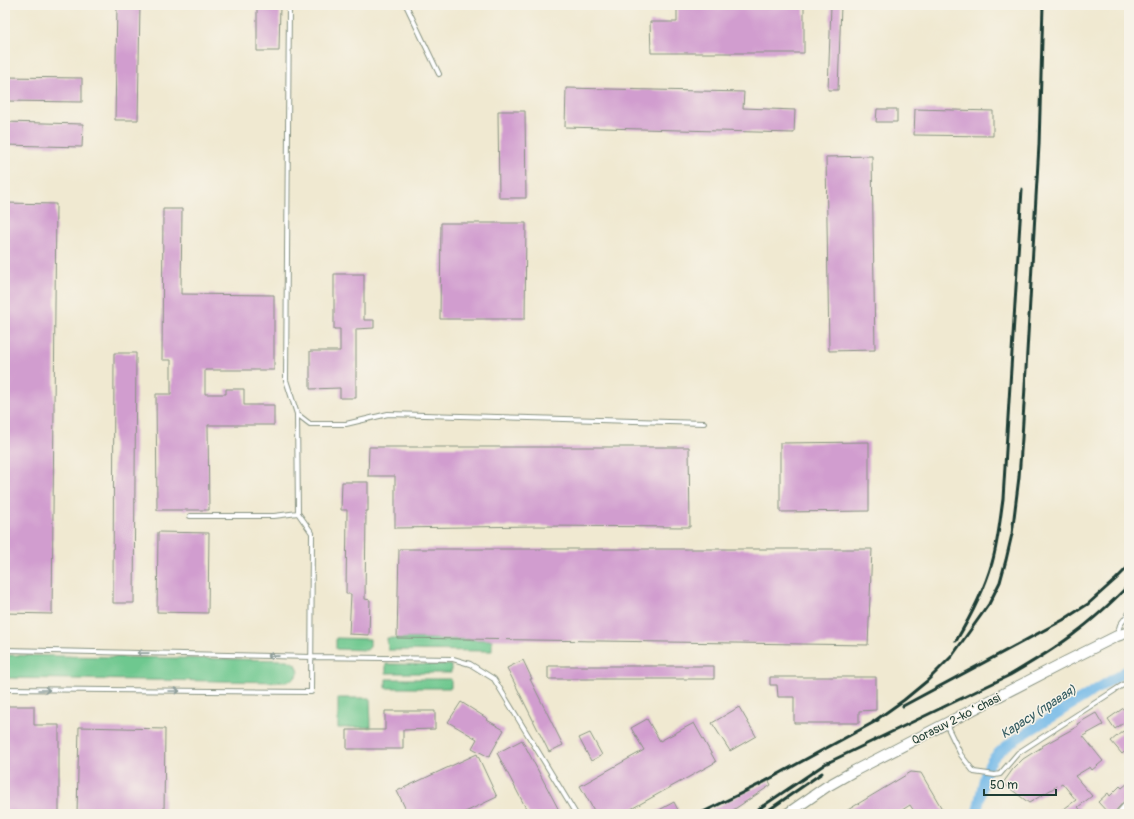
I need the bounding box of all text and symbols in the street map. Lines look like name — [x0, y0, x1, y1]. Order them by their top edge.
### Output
one-way arrow — [137, 649, 150, 657]
one-way arrow — [267, 652, 280, 660]
water label: Карасу (правая) — [998, 681, 1080, 742]
one-way arrow — [37, 686, 50, 694]
one-way arrow — [167, 687, 180, 695]
street label: Qorasuv 2-koʻchasi — [909, 690, 1003, 748]
scale bar — [984, 771, 1056, 797]
text: 50 m — [990, 778, 1018, 793]

